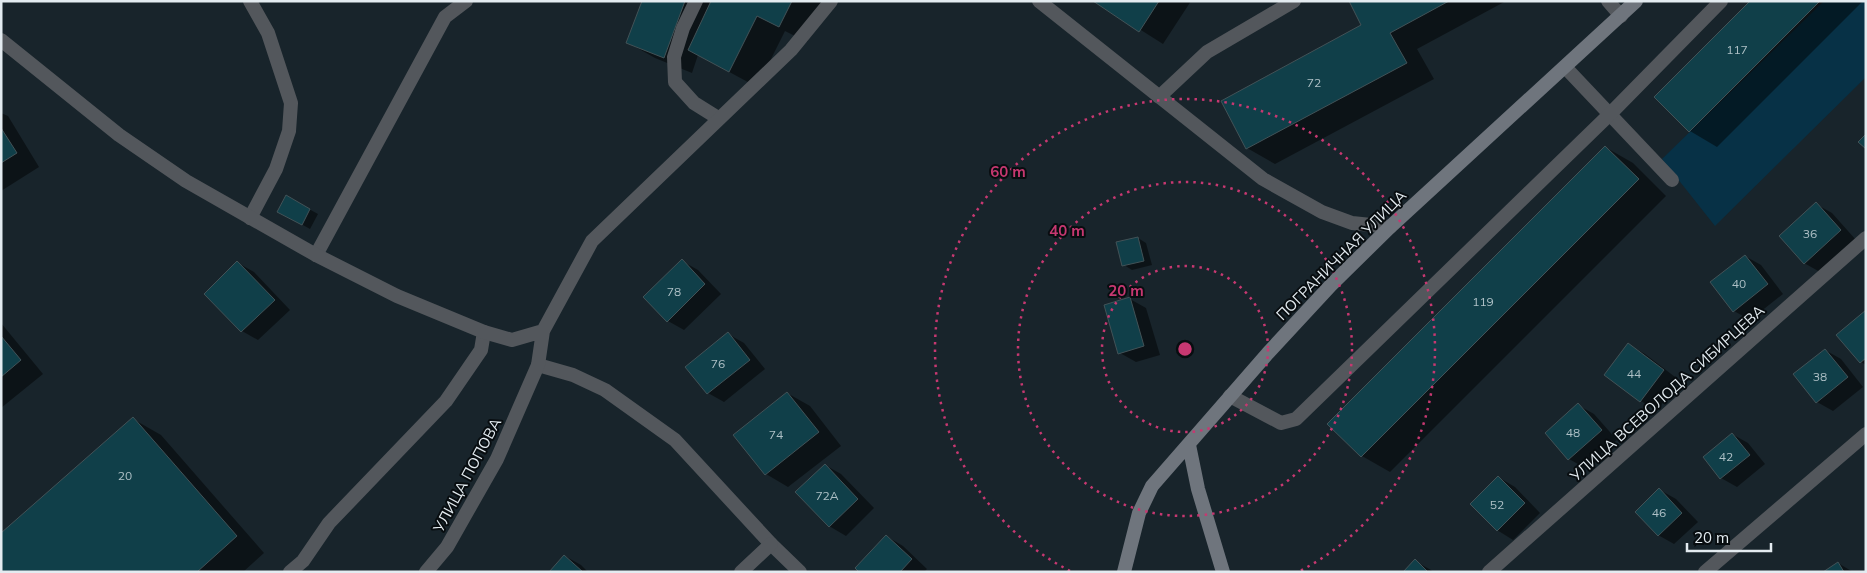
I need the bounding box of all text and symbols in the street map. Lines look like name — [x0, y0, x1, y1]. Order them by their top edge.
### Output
house number: 117 — [1726, 42, 1748, 57]
house number: 72 — [1307, 75, 1321, 90]
text: 60 m — [990, 162, 1026, 181]
street label: ПОГРАНИЧНАЯ УЛИЦА — [1272, 186, 1410, 324]
text: 40 m — [1049, 221, 1085, 240]
house number: 36 — [1803, 226, 1817, 241]
house number: 40 — [1732, 276, 1746, 291]
text: 20 m — [1108, 281, 1144, 300]
house number: 78 — [667, 284, 681, 299]
house number: 119 — [1472, 294, 1494, 309]
street label: УЛИЦА ВСЕВОЛОДА СИБИРЦЕВА — [1565, 301, 1768, 486]
centre of rings — [1176, 340, 1194, 358]
house number: 76 — [711, 356, 725, 371]
house number: 44 — [1627, 366, 1641, 381]
house number: 38 — [1813, 369, 1827, 384]
street label: УЛИЦА ПОПОВА — [428, 415, 505, 536]
house number: 48 — [1566, 425, 1580, 440]
house number: 74 — [769, 427, 783, 442]
house number: 42 — [1719, 449, 1733, 464]
house number: 20 — [118, 468, 132, 483]
house number: 72А — [815, 488, 839, 503]
house number: 52 — [1490, 497, 1504, 512]
house number: 46 — [1652, 505, 1666, 520]
scale bar — [1687, 520, 1771, 552]
text: 20 m — [1694, 528, 1729, 547]

